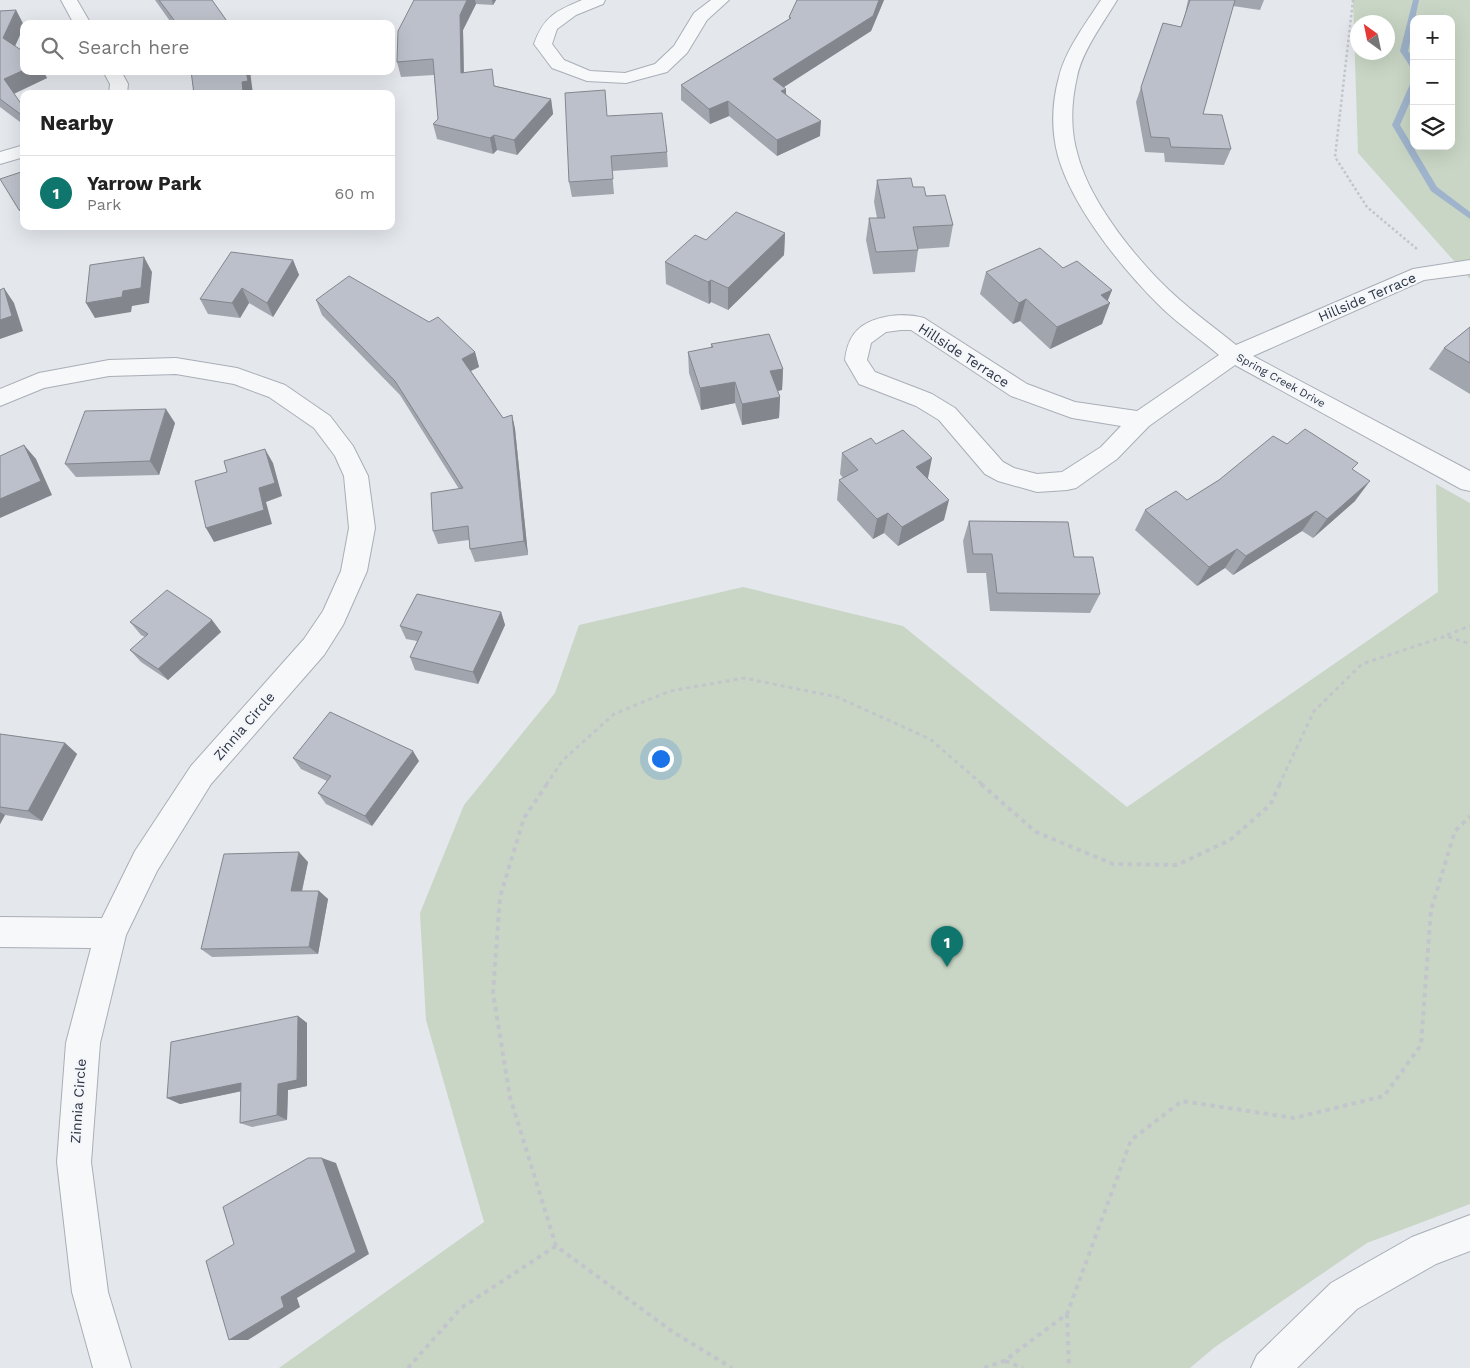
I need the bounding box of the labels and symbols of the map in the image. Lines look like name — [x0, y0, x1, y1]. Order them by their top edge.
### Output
north arrow — [1350, 15, 1395, 60]
street label: Hillside Terrace — [1316, 269, 1418, 325]
street label: Hillside Terrace — [916, 320, 1012, 390]
street label: Spring Creek Drive — [1234, 351, 1327, 410]
street label: Zinnia Circle — [210, 689, 278, 763]
your location — [648, 746, 674, 772]
pin: 1 — [931, 926, 963, 967]
street label: Zinnia Circle — [67, 1058, 89, 1144]

